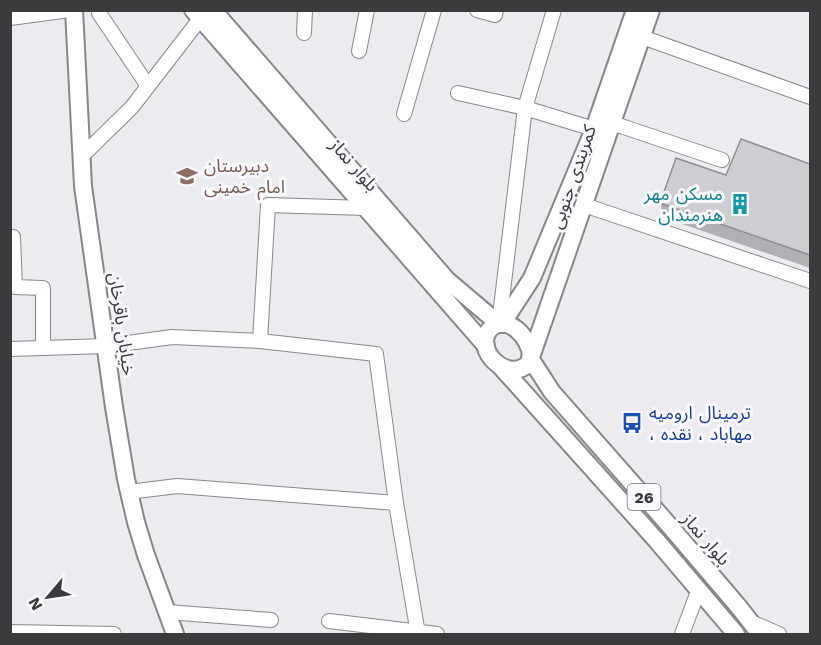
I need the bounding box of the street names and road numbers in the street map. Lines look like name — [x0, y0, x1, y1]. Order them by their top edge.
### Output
street label: کمربندی جنوبی — [545, 122, 601, 232]
street label: بلوار نماز — [324, 133, 383, 196]
street label: خیابان باقرخان — [104, 271, 140, 377]
road number: 26 — [628, 484, 660, 510]
street label: بلوار نماز — [676, 507, 735, 570]

